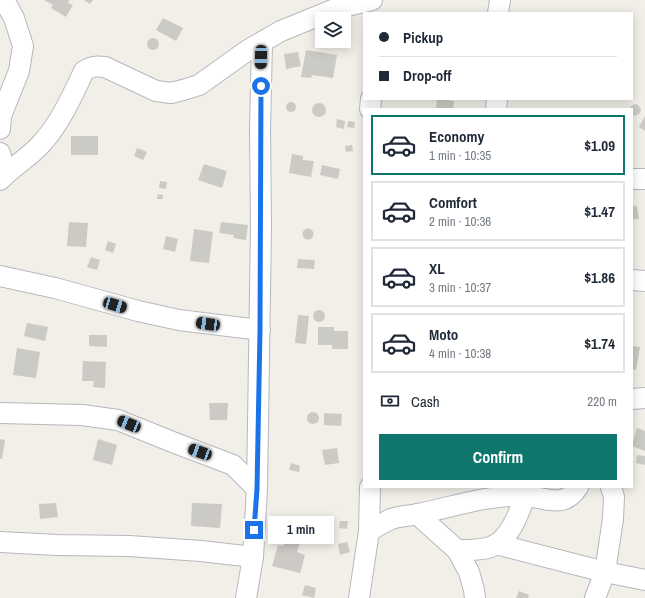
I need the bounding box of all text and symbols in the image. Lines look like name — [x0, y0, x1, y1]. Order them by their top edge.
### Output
map controls — [315, 12, 351, 48]
button: layers — [315, 12, 351, 48]
text: Pickup — [403, 27, 443, 48]
car — [255, 45, 267, 69]
text: Drop-off — [403, 65, 452, 86]
route start — [252, 77, 270, 95]
text: Economy — [429, 126, 484, 147]
icon: car — [381, 127, 417, 163]
text: $1.09 — [584, 135, 615, 156]
text: 1 min · 10:35 — [429, 147, 491, 164]
text: Comfort — [429, 192, 477, 213]
icon: car — [381, 193, 417, 229]
text: $1.47 — [584, 201, 615, 222]
text: 2 min · 10:36 — [429, 213, 491, 230]
text: XL — [429, 258, 445, 279]
icon: car — [381, 259, 417, 295]
text: $1.86 — [584, 267, 615, 288]
text: 3 min · 10:37 — [429, 279, 491, 296]
car — [102, 296, 128, 314]
car — [195, 316, 221, 332]
text: Moto — [429, 324, 458, 345]
icon: car — [381, 325, 417, 361]
text: $1.74 — [584, 333, 615, 354]
text: 4 min · 10:38 — [429, 345, 491, 362]
icon: cash — [379, 390, 401, 412]
text: Cash — [411, 391, 440, 412]
text: 220 m — [587, 393, 617, 410]
car — [116, 414, 142, 434]
button: Confirm — [379, 434, 617, 480]
car — [187, 442, 213, 462]
callout: 1 min — [268, 516, 334, 544]
route end — [245, 521, 263, 539]
text: 1 min — [287, 521, 315, 538]

